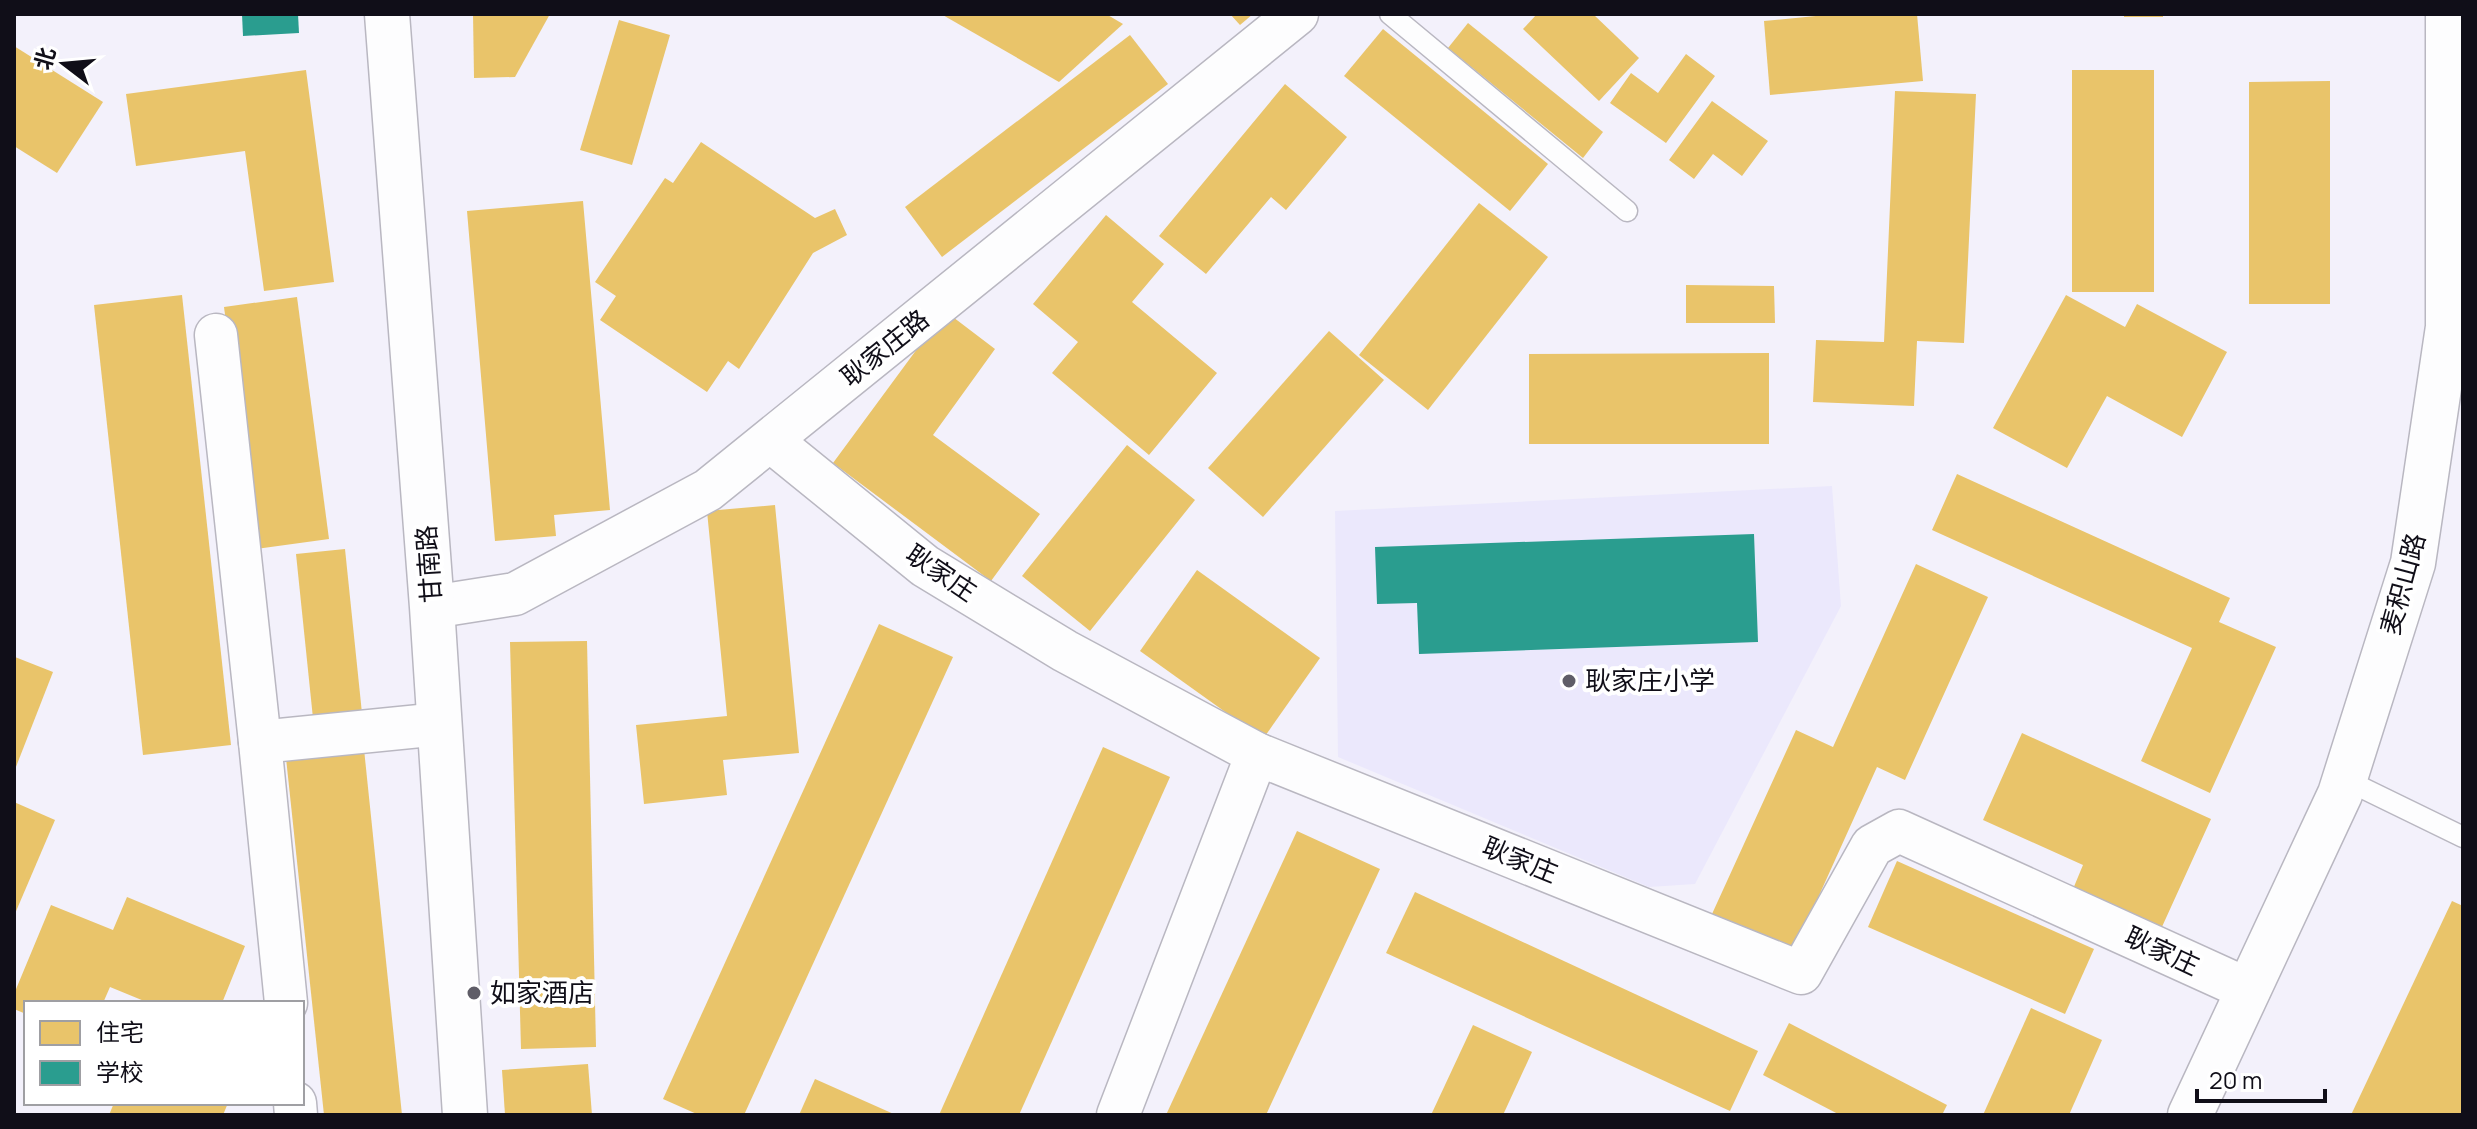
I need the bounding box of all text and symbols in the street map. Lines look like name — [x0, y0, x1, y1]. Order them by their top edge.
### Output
north arrow — [24, 24, 104, 104]
text: 北 — [27, 44, 62, 73]
street label: 耿家庄路 — [833, 301, 936, 394]
street label: 甘南路 — [407, 524, 449, 604]
street label: 麦积山路 — [2371, 529, 2433, 639]
street label: 耿家庄 — [899, 535, 984, 609]
place label: 耿家庄小学 — [1585, 662, 1715, 698]
marker: 耿家庄小学 — [1560, 672, 1578, 690]
street label: 耿家庄 — [1477, 828, 1563, 890]
street label: 耿家庄 — [2119, 917, 2205, 983]
place label: 如家酒店 — [490, 974, 594, 1010]
marker: 如家酒店 — [465, 984, 483, 1002]
legend — [24, 1001, 304, 1105]
text: 住宅 — [96, 1015, 144, 1048]
scale bar — [2197, 1053, 2325, 1103]
text: 学校 — [96, 1055, 144, 1088]
text: 20 m — [2209, 1063, 2262, 1096]

